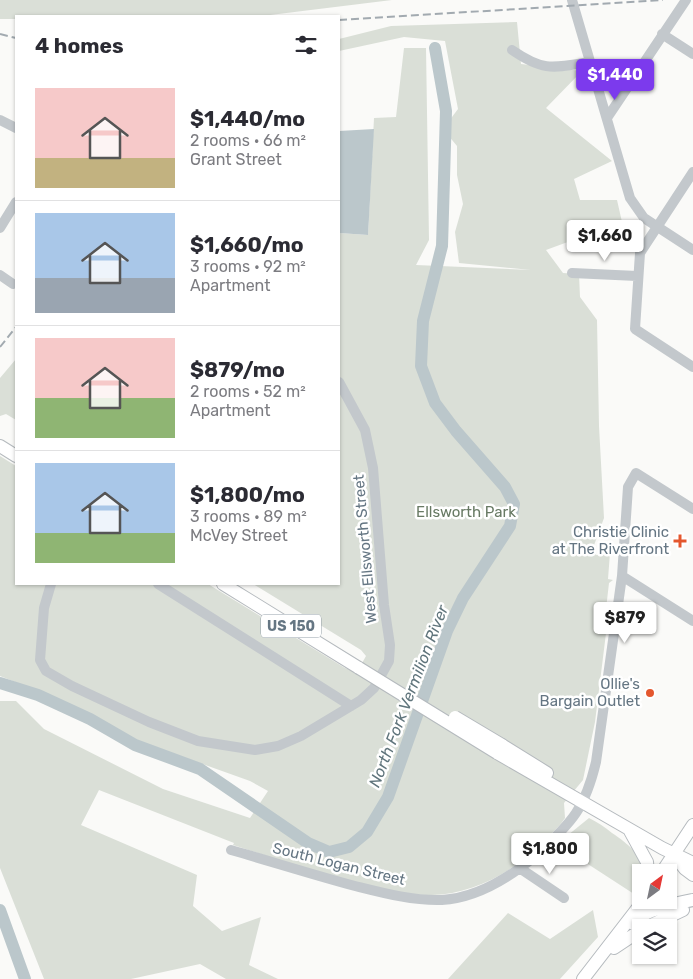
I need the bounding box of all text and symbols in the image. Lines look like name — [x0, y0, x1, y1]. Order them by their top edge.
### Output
icon: filters — [292, 31, 320, 59]
text: 4 homes — [35, 33, 124, 58]
pin: $1,440 — [574, 58, 656, 101]
text: $1,440 — [587, 65, 643, 84]
text: $1,440/mo — [190, 106, 305, 131]
icon: home — [75, 108, 135, 168]
text: 2 rooms · 66 m² — [190, 131, 306, 150]
text: Grant Street — [190, 150, 282, 169]
pin: $1,660 — [564, 220, 646, 262]
text: $1,660 — [578, 226, 632, 245]
text: $1,660/mo — [190, 232, 304, 257]
icon: home — [75, 233, 135, 293]
text: 3 rooms · 92 m² — [190, 257, 306, 276]
text: Apartment — [190, 276, 270, 295]
text: $879/mo — [190, 357, 285, 382]
icon: home — [75, 358, 135, 418]
text: 2 rooms · 52 m² — [190, 382, 306, 401]
text: Apartment — [190, 401, 270, 420]
street label: West Ellsworth Street — [350, 474, 380, 624]
text: $1,800/mo — [190, 482, 305, 507]
icon: home — [75, 483, 135, 543]
park label: Ellsworth Park — [416, 503, 516, 521]
text: 3 rooms · 89 m² — [190, 507, 307, 526]
place label: Christie Clinic at The Riverfront — [552, 523, 669, 558]
text: McVey Street — [190, 526, 288, 545]
marker: Christie Clinic at The Riverfront — [673, 534, 687, 548]
water label: North Fork Vermilion River — [365, 601, 452, 790]
pin: $879 — [595, 602, 655, 644]
text: $879 — [605, 608, 645, 627]
road number: US 150 — [261, 614, 321, 638]
place label: Ollie's Bargain Outlet — [540, 675, 640, 710]
marker: Ollie's Bargain Outlet — [644, 687, 656, 699]
pin: $1,800 — [509, 832, 591, 875]
street label: South Logan Street — [271, 839, 407, 889]
text: $1,800 — [522, 839, 578, 858]
north arrow — [632, 864, 678, 909]
map controls — [632, 864, 677, 964]
button: layers — [632, 919, 677, 964]

